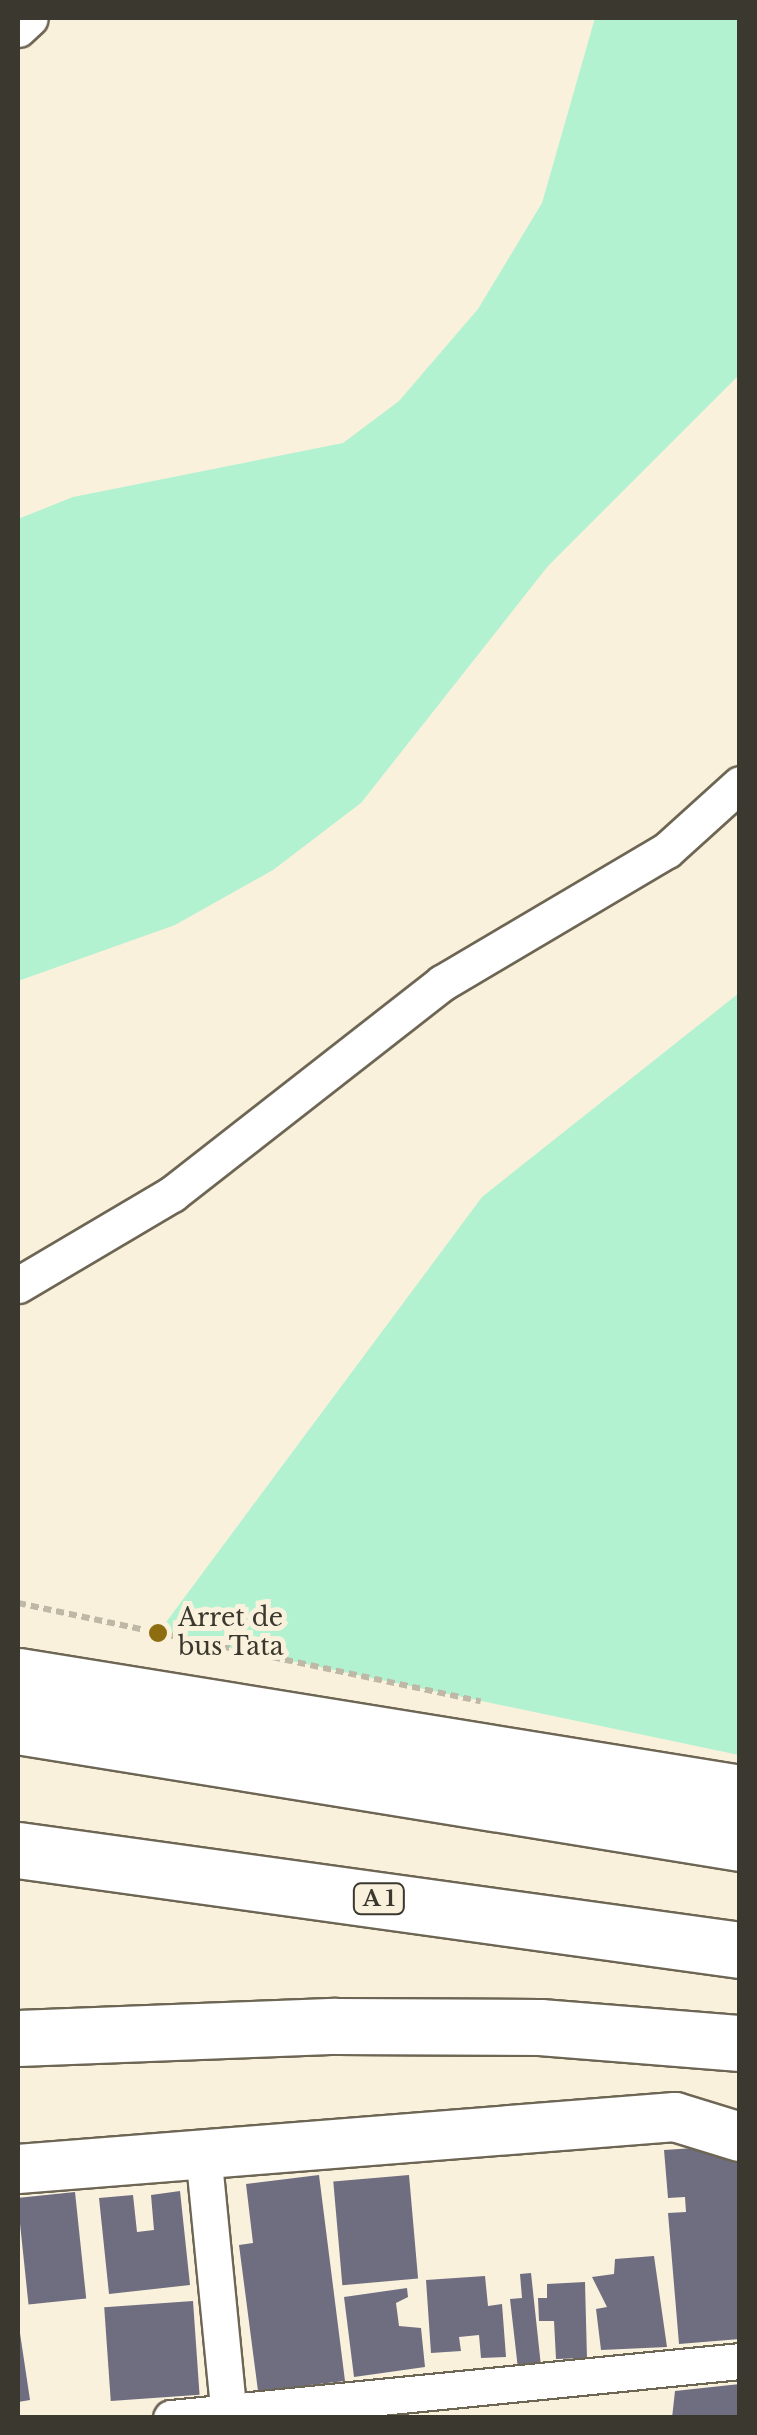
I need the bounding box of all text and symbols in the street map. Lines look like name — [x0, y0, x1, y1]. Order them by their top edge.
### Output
place label: Arret de bus Tata — [178, 1604, 284, 1663]
marker: Arret de bus Tata — [147, 1622, 169, 1644]
road number: A 1 — [352, 1882, 406, 1916]

